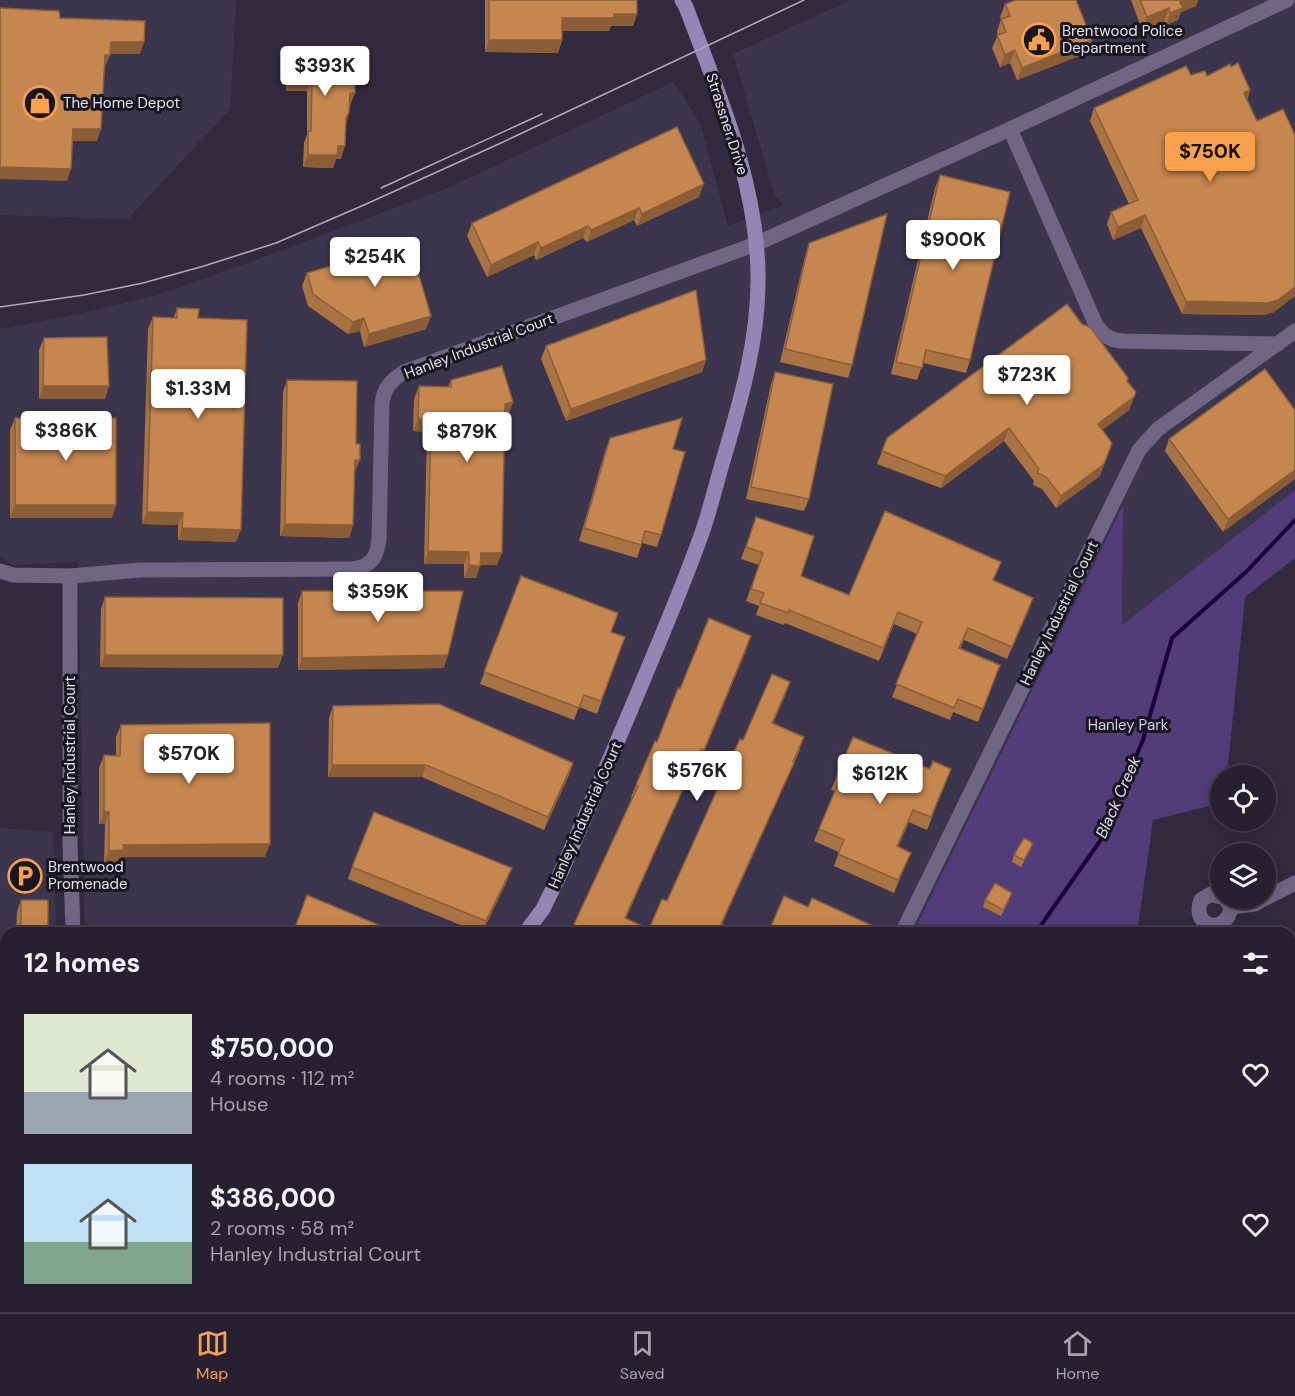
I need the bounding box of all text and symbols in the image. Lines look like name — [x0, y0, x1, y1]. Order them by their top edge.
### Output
place label: Brentwood Police Department — [1062, 21, 1183, 58]
public building icon: Brentwood Police Department — [1021, 22, 1057, 58]
pin: $393K — [283, 46, 367, 97]
text: $393K — [294, 52, 356, 78]
street label: Strassner Drive — [701, 71, 753, 177]
shop icon: The Home Depot — [22, 85, 58, 121]
place label: The Home Depot — [63, 93, 180, 113]
pin: $750K — [1168, 132, 1252, 183]
text: $750K — [1179, 138, 1241, 164]
pin: $900K — [911, 220, 995, 271]
text: $900K — [920, 226, 986, 252]
pin: $254K — [333, 237, 417, 288]
text: $254K — [344, 243, 406, 269]
street label: Hanley Industrial Court — [401, 308, 557, 384]
pin: $723K — [985, 355, 1069, 406]
text: $723K — [997, 361, 1057, 387]
pin: $1.33M — [149, 369, 247, 420]
text: $1.33M — [165, 375, 231, 401]
pin: $386K — [24, 411, 108, 462]
pin: $879K — [425, 412, 509, 463]
text: $386K — [35, 417, 97, 443]
text: $879K — [437, 418, 497, 444]
street label: Hanley Industrial Court — [1015, 537, 1103, 689]
pin: $359K — [336, 572, 420, 623]
text: $359K — [347, 578, 409, 604]
street label: Hanley Industrial Court — [60, 676, 80, 834]
park label: Hanley Park — [1088, 715, 1169, 735]
pin: $570K — [147, 734, 231, 785]
street label: Hanley Industrial Court — [544, 738, 626, 891]
text: $570K — [158, 740, 220, 766]
pin: $576K — [655, 751, 739, 802]
water label: Black Creek — [1091, 752, 1146, 841]
pin: $612K — [838, 754, 922, 805]
text: $576K — [667, 757, 727, 783]
text: $612K — [852, 760, 908, 786]
map controls — [1210, 765, 1276, 909]
button: locate — [1210, 765, 1276, 831]
button: layers — [1210, 843, 1276, 909]
place label: Brentwood Promenade — [48, 857, 127, 894]
parking icon: Brentwood Promenade — [7, 858, 43, 894]
text: 12 homes — [24, 946, 140, 980]
icon: filters — [1239, 947, 1272, 980]
text: $750,000 — [210, 1031, 334, 1065]
icon: home — [72, 1038, 144, 1110]
icon: heart — [1239, 1058, 1272, 1091]
text: 4 rooms · 112 m² — [210, 1065, 354, 1091]
text: House — [210, 1091, 268, 1117]
text: $386,000 — [210, 1181, 336, 1215]
icon: home — [72, 1188, 144, 1260]
icon: heart — [1239, 1208, 1272, 1241]
text: 2 rooms · 58 m² — [210, 1215, 354, 1241]
text: Hanley Industrial Court — [210, 1241, 421, 1267]
tab: Map — [196, 1327, 229, 1384]
tab: Saved — [620, 1327, 665, 1384]
tab: Home — [1056, 1327, 1099, 1384]

